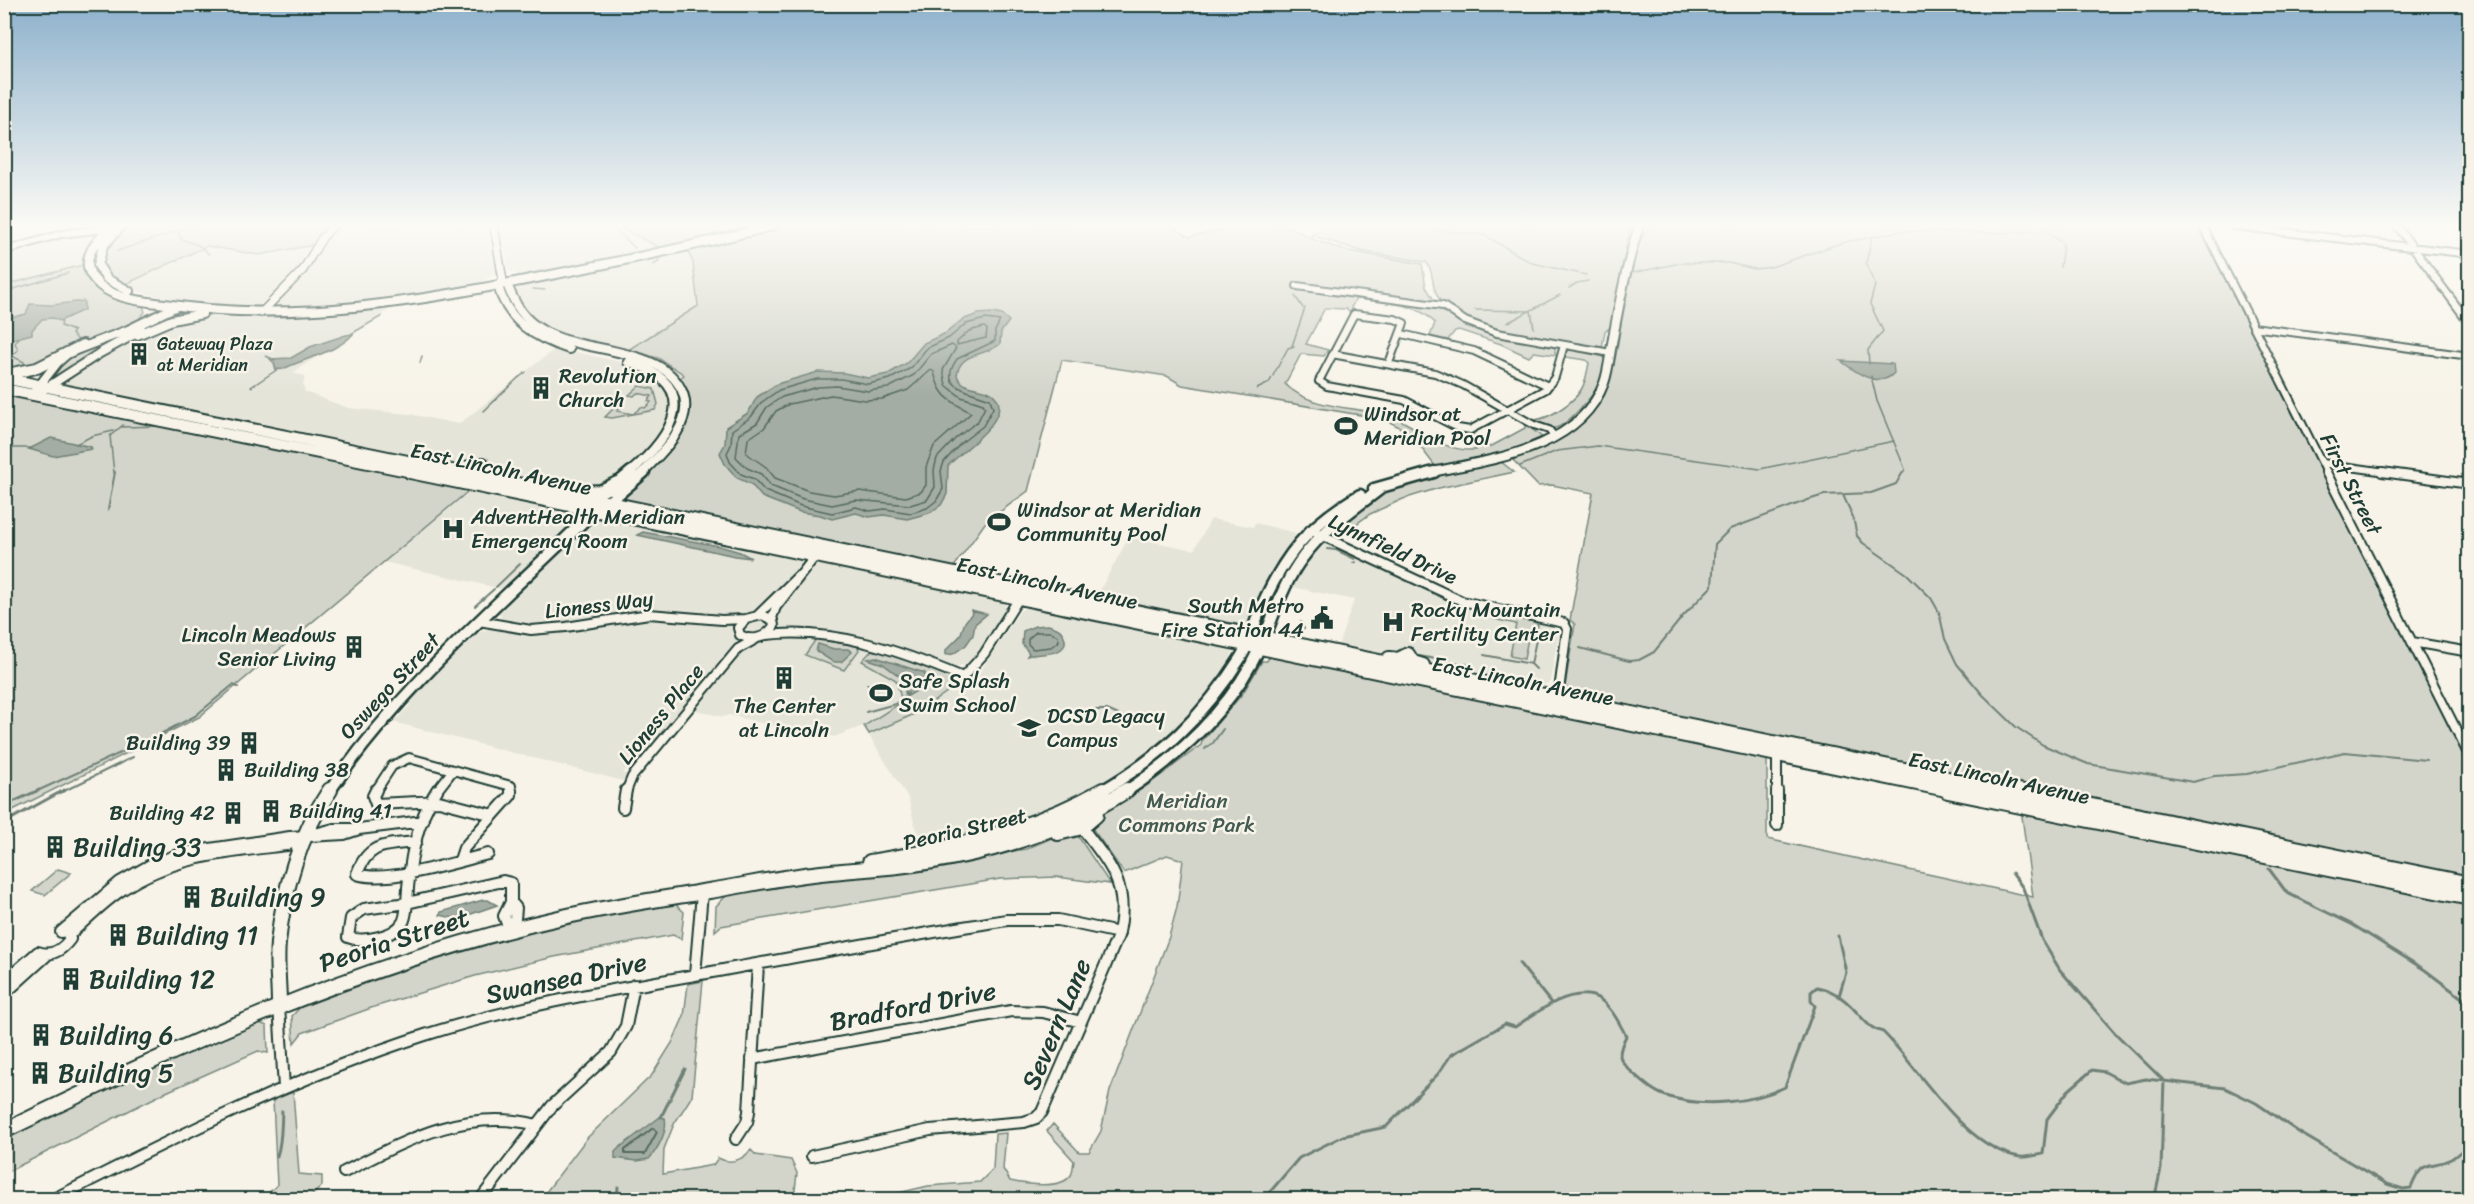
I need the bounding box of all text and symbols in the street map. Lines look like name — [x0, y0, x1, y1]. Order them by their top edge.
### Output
place label: Gateway Plaza at Meridian — [157, 328, 273, 381]
building icon: Gateway Plaza at Meridian — [126, 341, 152, 367]
place label: Revolution Church — [559, 357, 656, 419]
building icon: Revolution Church — [528, 375, 554, 401]
place label: Windsor at Meridian Pool — [1364, 395, 1491, 457]
sports icon: Windsor at Meridian Pool — [1333, 413, 1359, 439]
street label: First Street — [2309, 426, 2394, 543]
street label: East Lincoln Avenue — [407, 431, 595, 507]
place label: Windsor at Meridian Community Pool — [1017, 491, 1201, 553]
place label: AdventHealth Meridian Emergency Room — [470, 498, 685, 560]
street label: Lynnfield Drive — [1322, 502, 1464, 596]
sports icon: Windsor at Meridian Community Pool — [986, 509, 1012, 535]
hospital icon: AdventHealth Meridian Emergency Room — [440, 516, 466, 542]
street label: East Lincoln Avenue — [953, 545, 1141, 621]
street label: Lioness Way — [543, 579, 655, 630]
place label: South Metro Fire Station 44 — [1161, 587, 1304, 649]
place label: Rocky Mountain Fertility Center — [1411, 591, 1560, 653]
public building icon: South Metro Fire Station 44 — [1309, 605, 1335, 631]
hospital icon: Rocky Mountain Fertility Center — [1380, 609, 1406, 635]
place label: Lincoln Meadows Senior Living — [182, 616, 336, 678]
street label: Oswego Street — [330, 622, 451, 749]
building icon: Lincoln Meadows Senior Living — [341, 634, 367, 660]
street label: East Lincoln Avenue — [1429, 645, 1617, 717]
street label: Lioness Place — [608, 655, 714, 773]
place label: Safe Splash Swim School — [899, 662, 1017, 724]
building icon: The Center at Lincoln — [771, 665, 797, 691]
sports icon: Safe Splash Swim School — [868, 680, 894, 706]
place label: The Center at Lincoln — [733, 687, 836, 749]
place label: DCSD Legacy Campus — [1047, 697, 1165, 759]
school or university icon: DCSD Legacy Campus — [1016, 715, 1042, 741]
place label: Building 39 — [126, 724, 231, 762]
building icon: Building 39 — [236, 730, 262, 756]
street label: East Lincoln Avenue — [1905, 740, 2093, 816]
place label: Building 38 — [244, 751, 349, 789]
building icon: Building 38 — [213, 757, 239, 783]
park label: Meridian Commons Park — [1119, 782, 1255, 844]
place label: Building 41 — [289, 792, 392, 830]
place label: Building 42 — [109, 794, 215, 832]
street label: Peoria Street — [899, 796, 1031, 862]
building icon: Building 41 — [258, 798, 284, 824]
building icon: Building 42 — [220, 800, 246, 826]
place label: Building 33 — [73, 824, 201, 870]
building icon: Building 33 — [42, 834, 68, 860]
place label: Building 9 — [210, 874, 326, 920]
building icon: Building 9 — [179, 884, 205, 910]
street label: Peoria Street — [313, 894, 475, 986]
place label: Building 11 — [136, 912, 258, 958]
building icon: Building 11 — [105, 922, 131, 948]
street label: Swansea Drive — [481, 938, 651, 1018]
street label: Severn Lane — [1008, 951, 1104, 1097]
place label: Building 12 — [89, 956, 215, 1002]
building icon: Building 12 — [58, 966, 84, 992]
street label: Bradford Drive — [826, 967, 1000, 1045]
place label: Building 6 — [59, 1012, 174, 1058]
building icon: Building 6 — [28, 1022, 54, 1048]
place label: Building 5 — [58, 1050, 174, 1096]
building icon: Building 5 — [27, 1060, 53, 1086]

